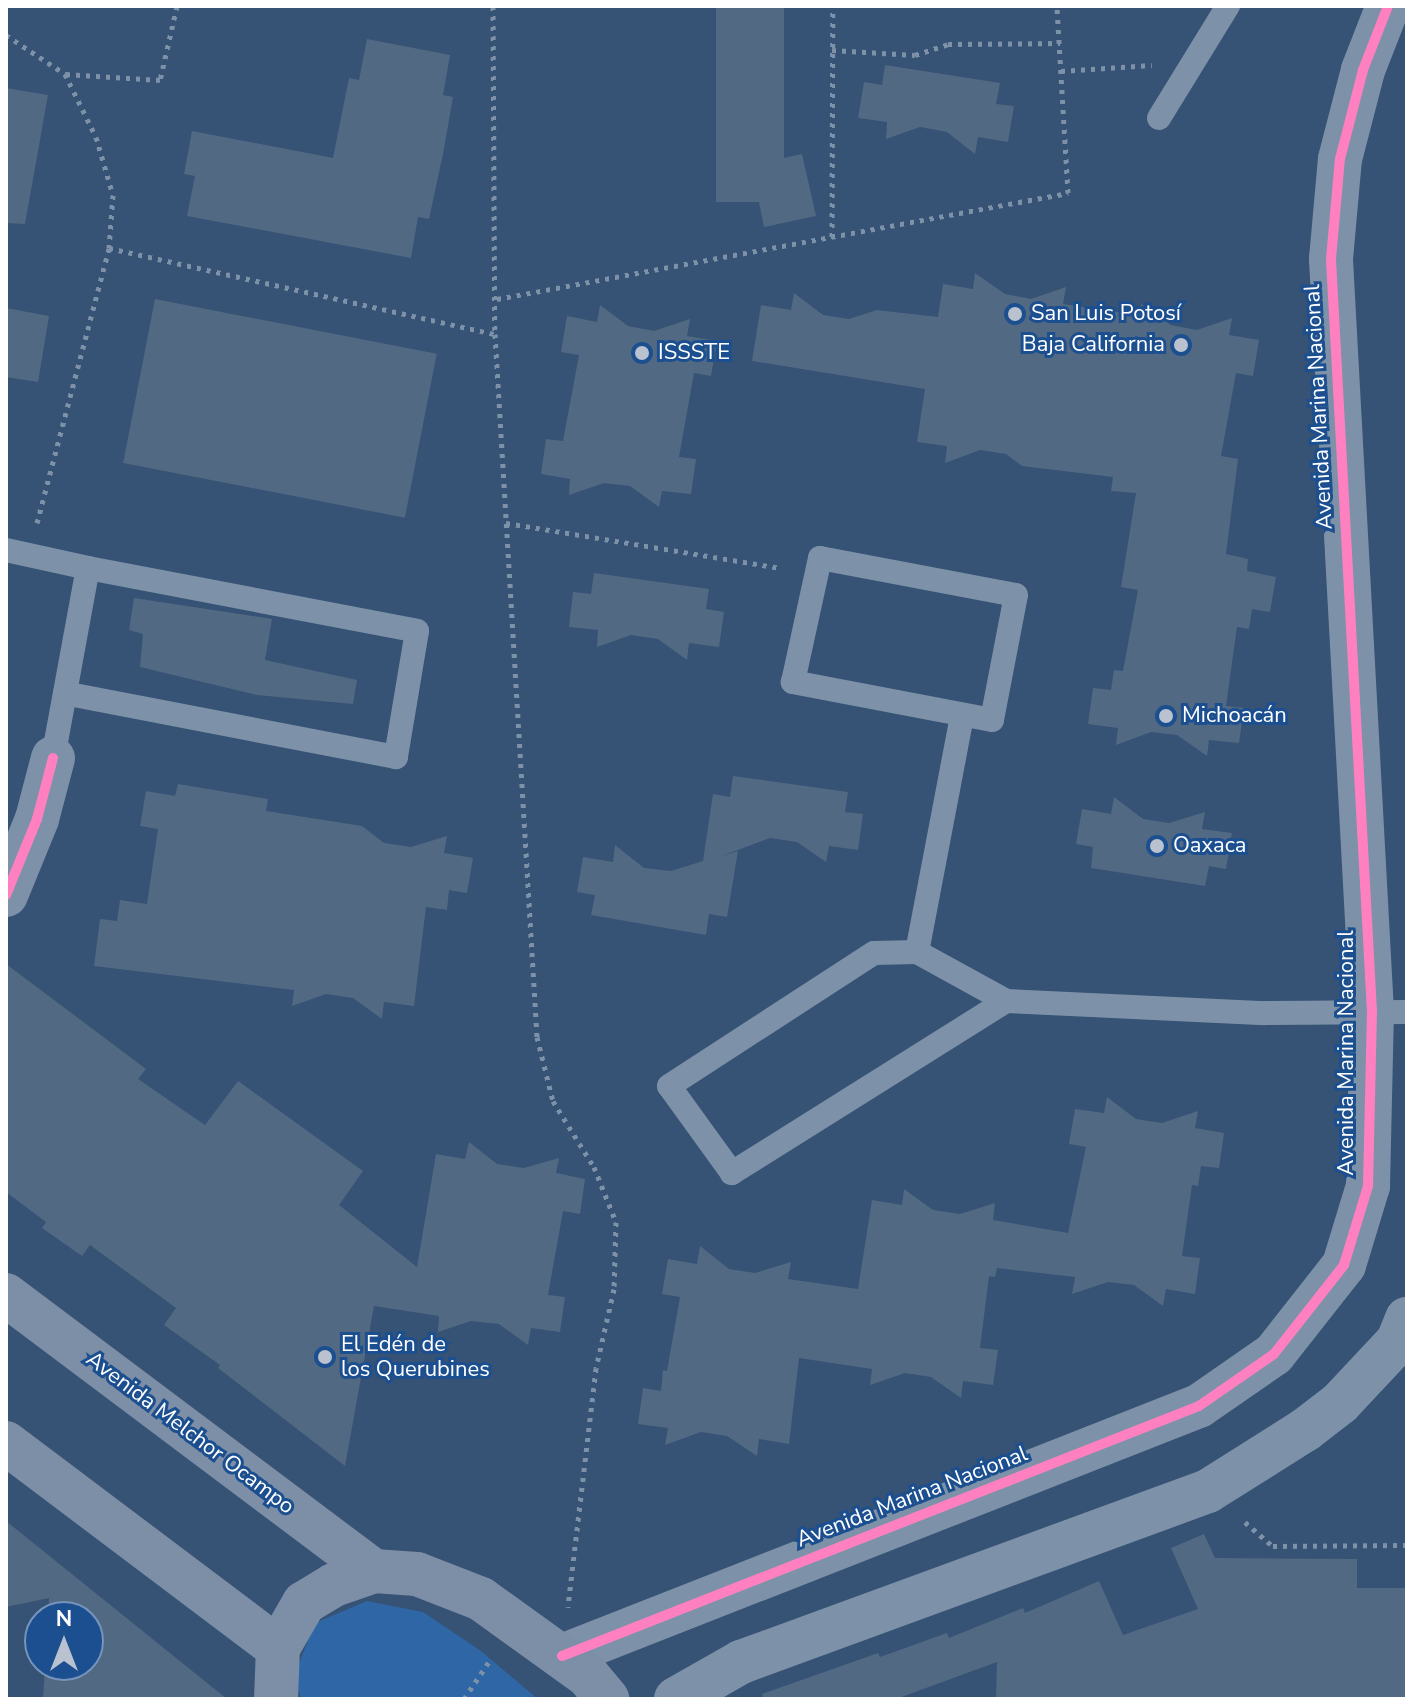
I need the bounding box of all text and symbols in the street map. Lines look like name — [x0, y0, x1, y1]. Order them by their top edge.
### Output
street label: Avenida Marina Nacional — [1299, 284, 1339, 530]
place label: San Luis Potosí — [1031, 301, 1181, 327]
marker: San Luis Potosí — [1006, 305, 1024, 323]
place label: Baja California — [1022, 332, 1165, 358]
marker: Baja California — [1172, 336, 1190, 354]
place label: ISSSTE — [658, 340, 730, 366]
marker: ISSSTE — [633, 344, 651, 362]
place label: Michoacán — [1182, 703, 1287, 729]
marker: Michoacán — [1157, 707, 1175, 725]
place label: Oaxaca — [1173, 833, 1246, 859]
marker: Oaxaca — [1148, 837, 1166, 855]
street label: Avenida Marina Nacional — [1334, 930, 1360, 1176]
place label: El Edén de los Querubines — [341, 1331, 490, 1382]
street label: Avenida Melchor Ocampo — [81, 1346, 299, 1520]
marker: El Edén de los Querubines — [316, 1348, 334, 1366]
street label: Avenida Marina Nacional — [793, 1441, 1031, 1553]
north arrow — [24, 1601, 104, 1681]
text: N — [56, 1604, 72, 1634]

